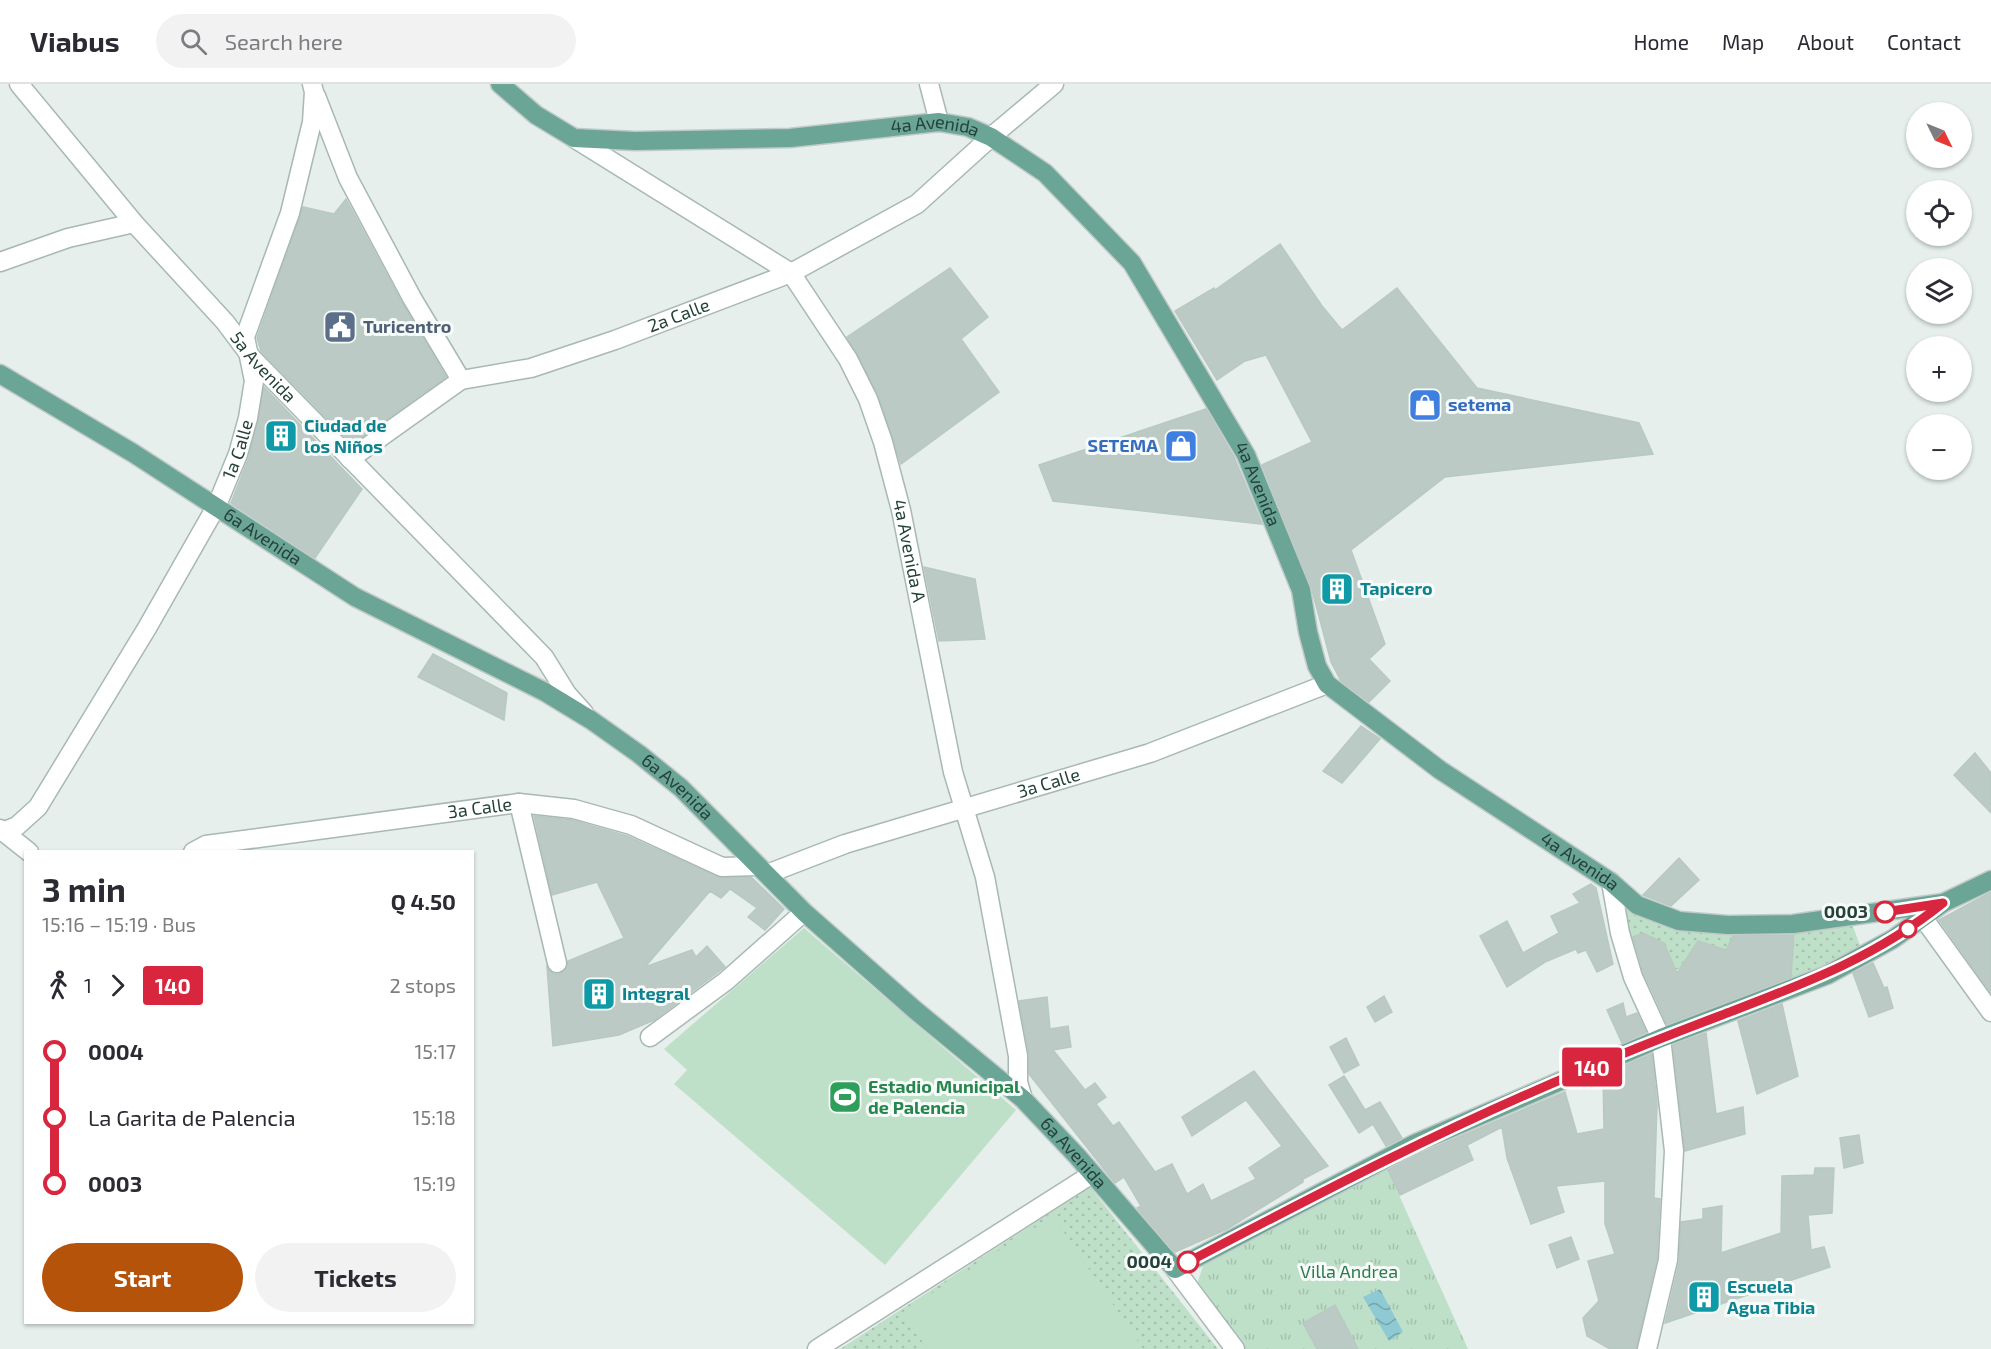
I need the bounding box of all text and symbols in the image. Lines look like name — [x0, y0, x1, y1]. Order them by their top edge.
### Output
search box — [156, 14, 576, 68]
text: Viabus — [30, 24, 120, 58]
icon: search — [177, 25, 210, 58]
text: Search here — [225, 28, 343, 54]
text: Home — [1633, 29, 1689, 54]
text: Map — [1722, 29, 1764, 54]
text: About — [1797, 29, 1854, 54]
text: Contact — [1887, 29, 1961, 54]
north arrow — [1906, 102, 1972, 168]
map controls — [1906, 102, 1972, 480]
street label: 4a Avenida — [889, 110, 983, 141]
button: locate — [1906, 180, 1972, 246]
button: layers — [1906, 258, 1972, 324]
street label: 2a Calle — [644, 293, 712, 337]
public building icon: Turicentro — [322, 309, 358, 345]
place label: Turicentro — [363, 315, 451, 337]
street label: 5a Avenida — [226, 327, 301, 407]
button: + — [1906, 336, 1972, 402]
shop icon: setema — [1407, 387, 1443, 423]
place label: setema — [1448, 393, 1511, 415]
place label: Ciudad de los Niños — [304, 414, 387, 457]
button: − — [1906, 414, 1972, 480]
street label: 1a Calle — [217, 417, 257, 482]
building icon: Ciudad de los Niños — [263, 418, 299, 454]
shop icon: SETEMA — [1163, 428, 1199, 464]
place label: SETEMA — [1088, 434, 1158, 456]
street label: 4a Avenida — [1230, 437, 1286, 529]
street label: 4a Avenida A — [889, 497, 931, 605]
street label: 6a Avenida — [220, 503, 306, 570]
building icon: Tapicero — [1319, 571, 1355, 607]
place label: Tapicero — [1360, 577, 1433, 599]
street label: 6a Avenida — [637, 749, 718, 824]
street label: 3a Calle — [1014, 763, 1082, 802]
street label: 3a Calle — [446, 792, 513, 822]
street label: 4a Avenida — [1537, 827, 1625, 894]
text: 3 min — [42, 869, 126, 909]
text: Q 4.50 — [391, 888, 456, 914]
place label: 0003 — [1824, 900, 1868, 922]
marker: 0003 — [1874, 901, 1896, 923]
text: 15:16 – 15:19 · Bus — [42, 912, 196, 936]
unlabelled marker — [1899, 920, 1917, 938]
icon: walk — [42, 969, 75, 1002]
icon: forward — [101, 969, 134, 1002]
text: 1 — [84, 973, 92, 997]
text: 140 — [155, 973, 191, 998]
text: 2 stops — [389, 973, 456, 997]
building icon: Integral — [581, 976, 617, 1012]
place label: Integral — [622, 982, 690, 1004]
text: 0004 — [88, 1038, 144, 1064]
text: 15:17 — [414, 1039, 456, 1063]
line badge: 140 — [1558, 1048, 1626, 1086]
text: 140 — [1574, 1055, 1610, 1080]
place label: Estadio Municipal de Palencia — [868, 1075, 1020, 1118]
sports icon: Estadio Municipal de Palencia — [827, 1079, 863, 1115]
text: La Garita de Palencia — [88, 1104, 296, 1130]
text: 15:18 — [413, 1105, 456, 1129]
street label: 6a Avenida — [1036, 1112, 1112, 1193]
text: 0003 — [88, 1170, 142, 1196]
text: 15:19 — [413, 1171, 456, 1195]
button: Start — [42, 1243, 243, 1312]
button: Tickets — [255, 1243, 456, 1312]
place label: 0004 — [1126, 1250, 1172, 1272]
marker: 0004 — [1177, 1251, 1199, 1273]
park label: Villa Andrea — [1300, 1260, 1398, 1282]
place label: Escuela Agua Tibia — [1727, 1275, 1815, 1318]
building icon: Escuela Agua Tibia — [1686, 1279, 1722, 1315]

